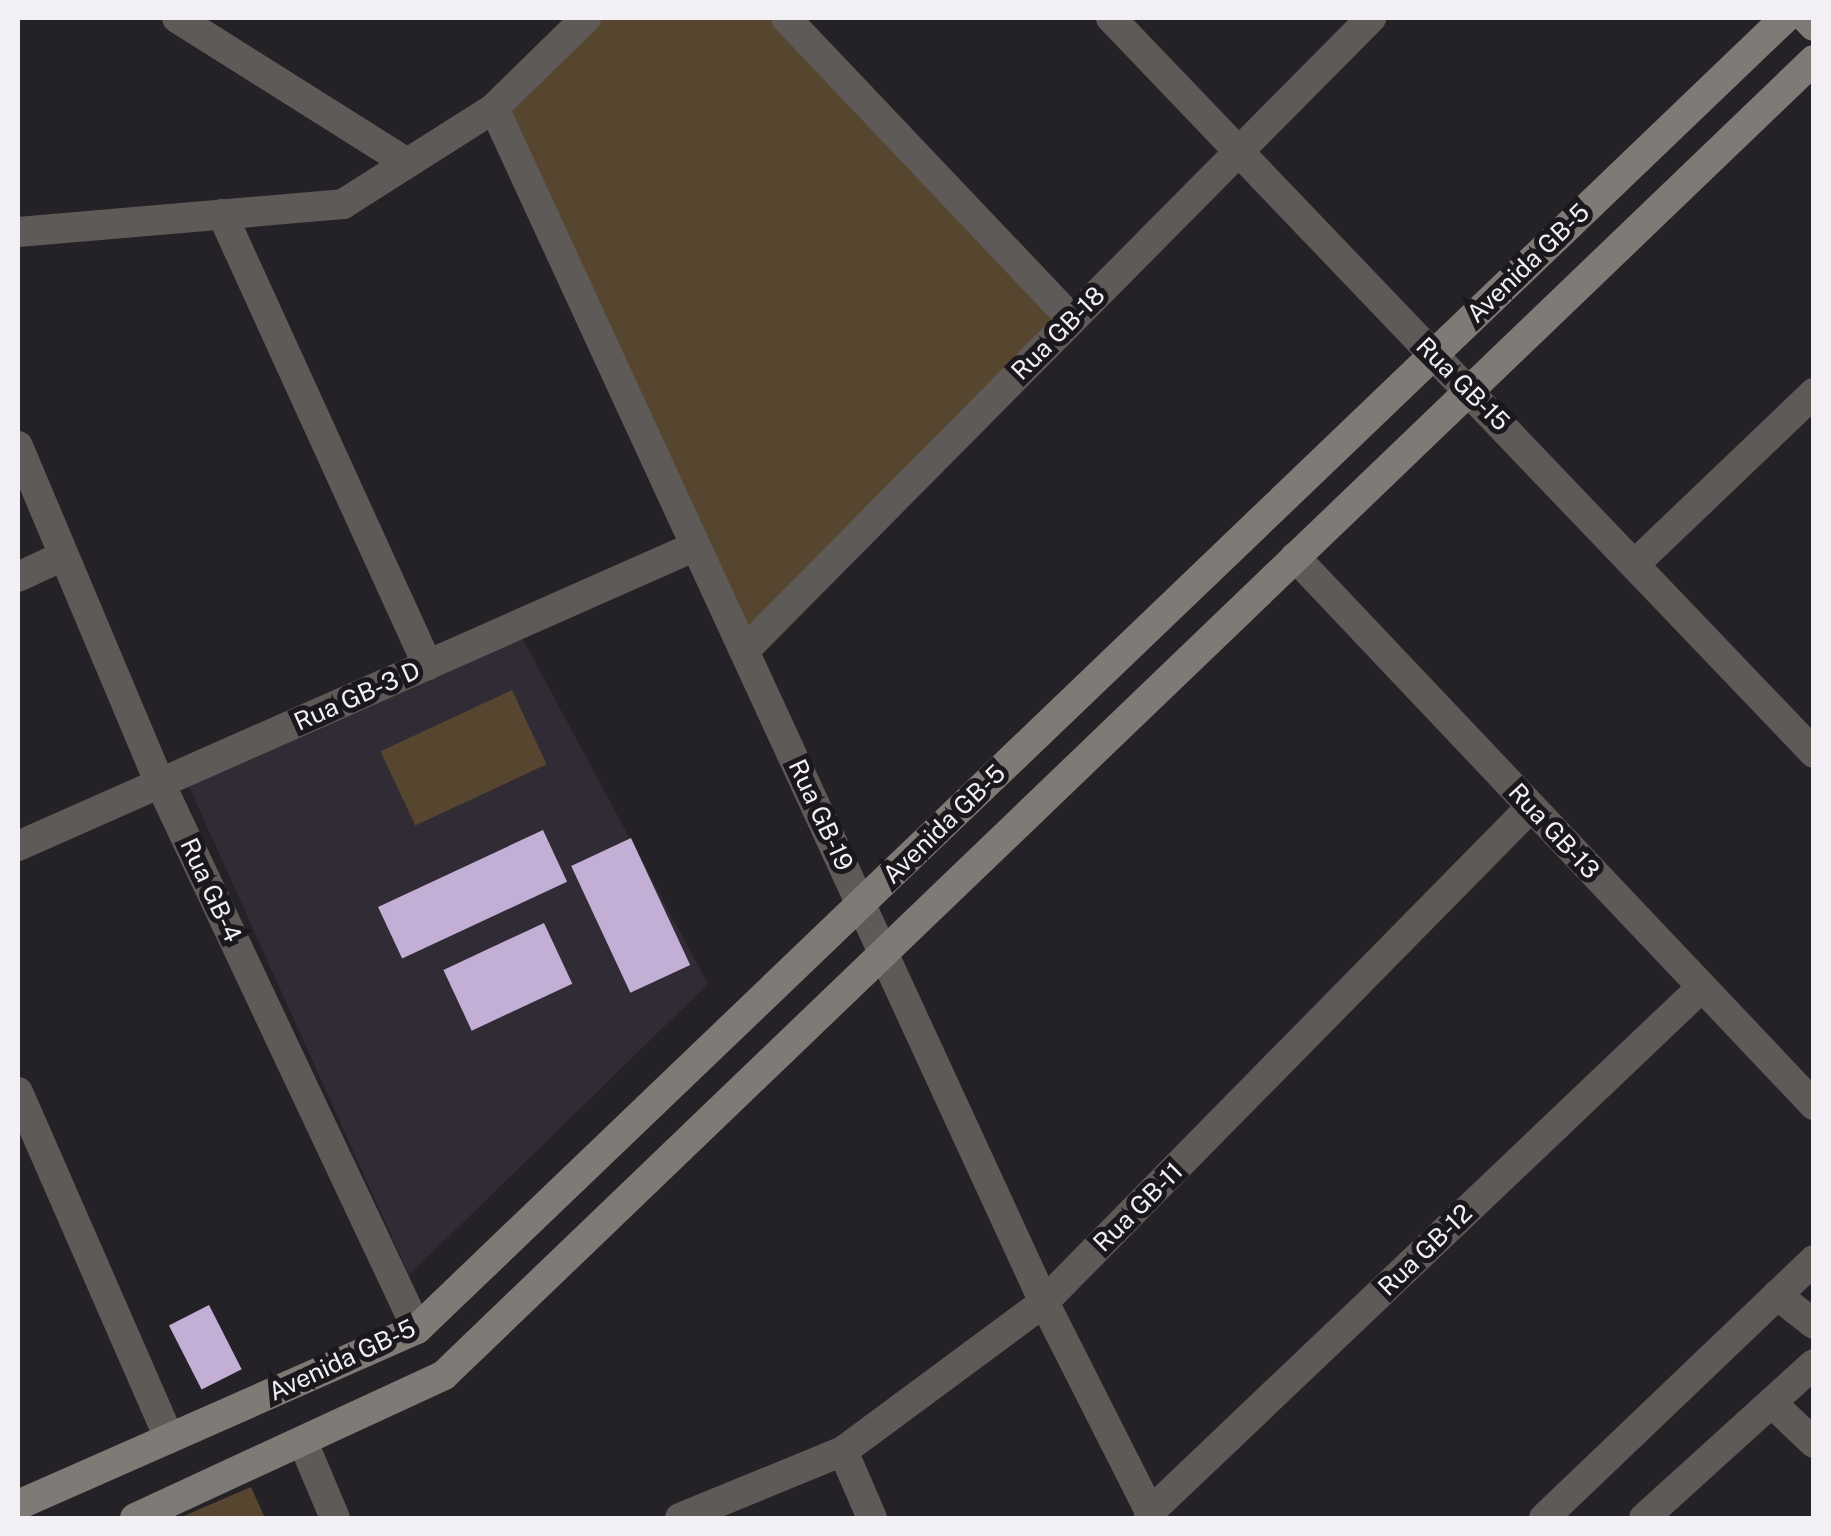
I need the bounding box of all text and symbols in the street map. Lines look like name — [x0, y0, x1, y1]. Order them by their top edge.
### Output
street label: Avenida GB-5 — [1461, 197, 1595, 329]
street label: Rua GB-18 — [1005, 280, 1111, 386]
street label: Rua GB-15 — [1410, 331, 1516, 437]
street label: Rua GB-3 D — [289, 655, 425, 737]
street label: Rua GB-19 — [782, 755, 860, 875]
street label: Avenida GB-5 — [877, 758, 1011, 890]
street label: Rua GB-13 — [1502, 777, 1606, 885]
street label: Rua GB-4 — [174, 833, 248, 947]
street label: Rua GB-11 — [1087, 1156, 1189, 1258]
street label: Rua GB-12 — [1372, 1198, 1478, 1302]
street label: Avenida GB-5 — [264, 1313, 420, 1407]

